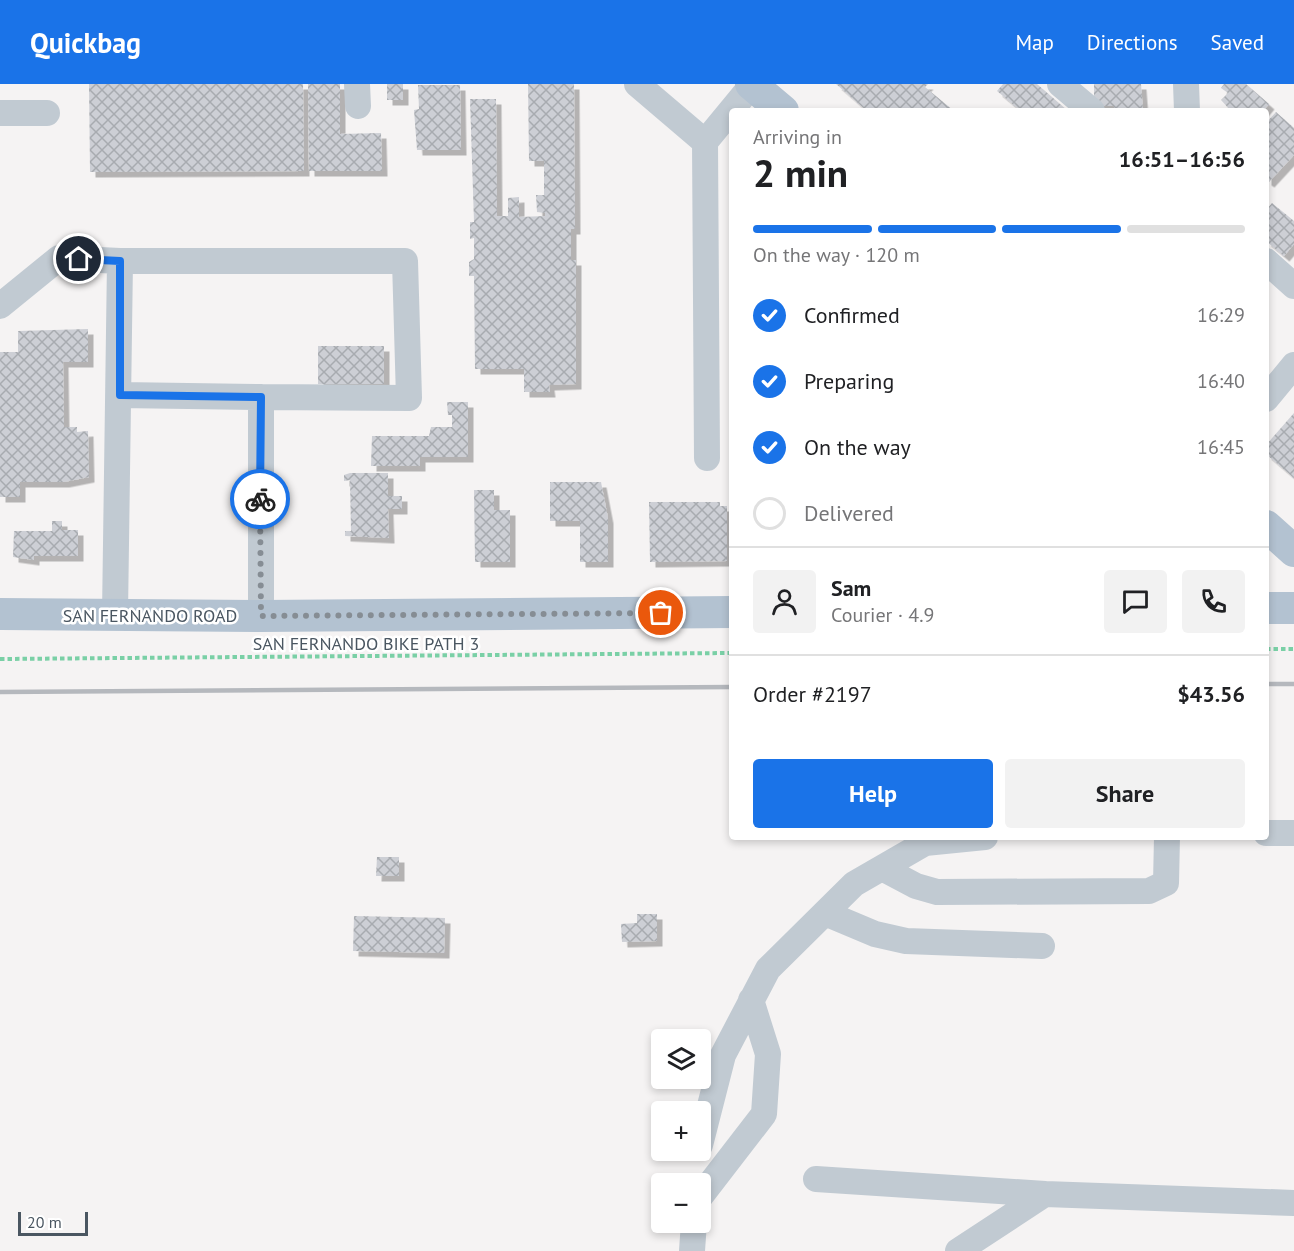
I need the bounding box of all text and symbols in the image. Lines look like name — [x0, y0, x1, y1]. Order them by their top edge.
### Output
text: Quickbag — [30, 24, 141, 61]
text: Map — [1015, 29, 1054, 56]
text: Directions — [1087, 29, 1178, 56]
text: Saved — [1211, 29, 1264, 56]
text: Arriving in — [753, 124, 842, 150]
text: 16:51–16:56 — [1119, 145, 1245, 173]
text: 2 min — [753, 147, 848, 198]
pin — [53, 233, 104, 284]
icon: home — [62, 242, 95, 275]
text: On the way · 120 m — [753, 242, 920, 268]
icon: check — [753, 299, 786, 332]
text: Confirmed — [804, 301, 900, 329]
text: 16:29 — [1197, 302, 1245, 328]
icon: check — [753, 365, 786, 398]
text: Preparing — [804, 367, 894, 395]
text: 16:40 — [1197, 368, 1245, 394]
icon: check — [753, 431, 786, 464]
text: On the way — [804, 433, 911, 461]
text: 16:45 — [1197, 434, 1245, 460]
courier — [230, 469, 290, 529]
icon: bike — [244, 483, 277, 516]
text: Delivered — [804, 499, 894, 527]
button: person — [753, 570, 816, 633]
button: chat — [1104, 570, 1167, 633]
button: phone — [1182, 570, 1245, 633]
text: Sam — [831, 574, 871, 602]
pin — [635, 587, 686, 638]
icon: bag — [644, 596, 677, 629]
text: Courier · 4.9 — [831, 602, 934, 628]
street label: SAN FERNANDO ROAD — [63, 604, 237, 627]
street label: SAN FERNANDO BIKE PATH 3 — [253, 632, 479, 655]
text: Order #2197 — [753, 680, 872, 708]
text: $43.56 — [1177, 680, 1245, 708]
button: Help — [753, 759, 993, 828]
button: Share — [1005, 759, 1245, 828]
map controls — [651, 1029, 711, 1233]
button: layers — [651, 1029, 711, 1089]
button: + — [651, 1101, 711, 1161]
button: − — [651, 1173, 711, 1233]
scale bar — [18, 1209, 88, 1236]
text: 20 m — [27, 1212, 62, 1232]

